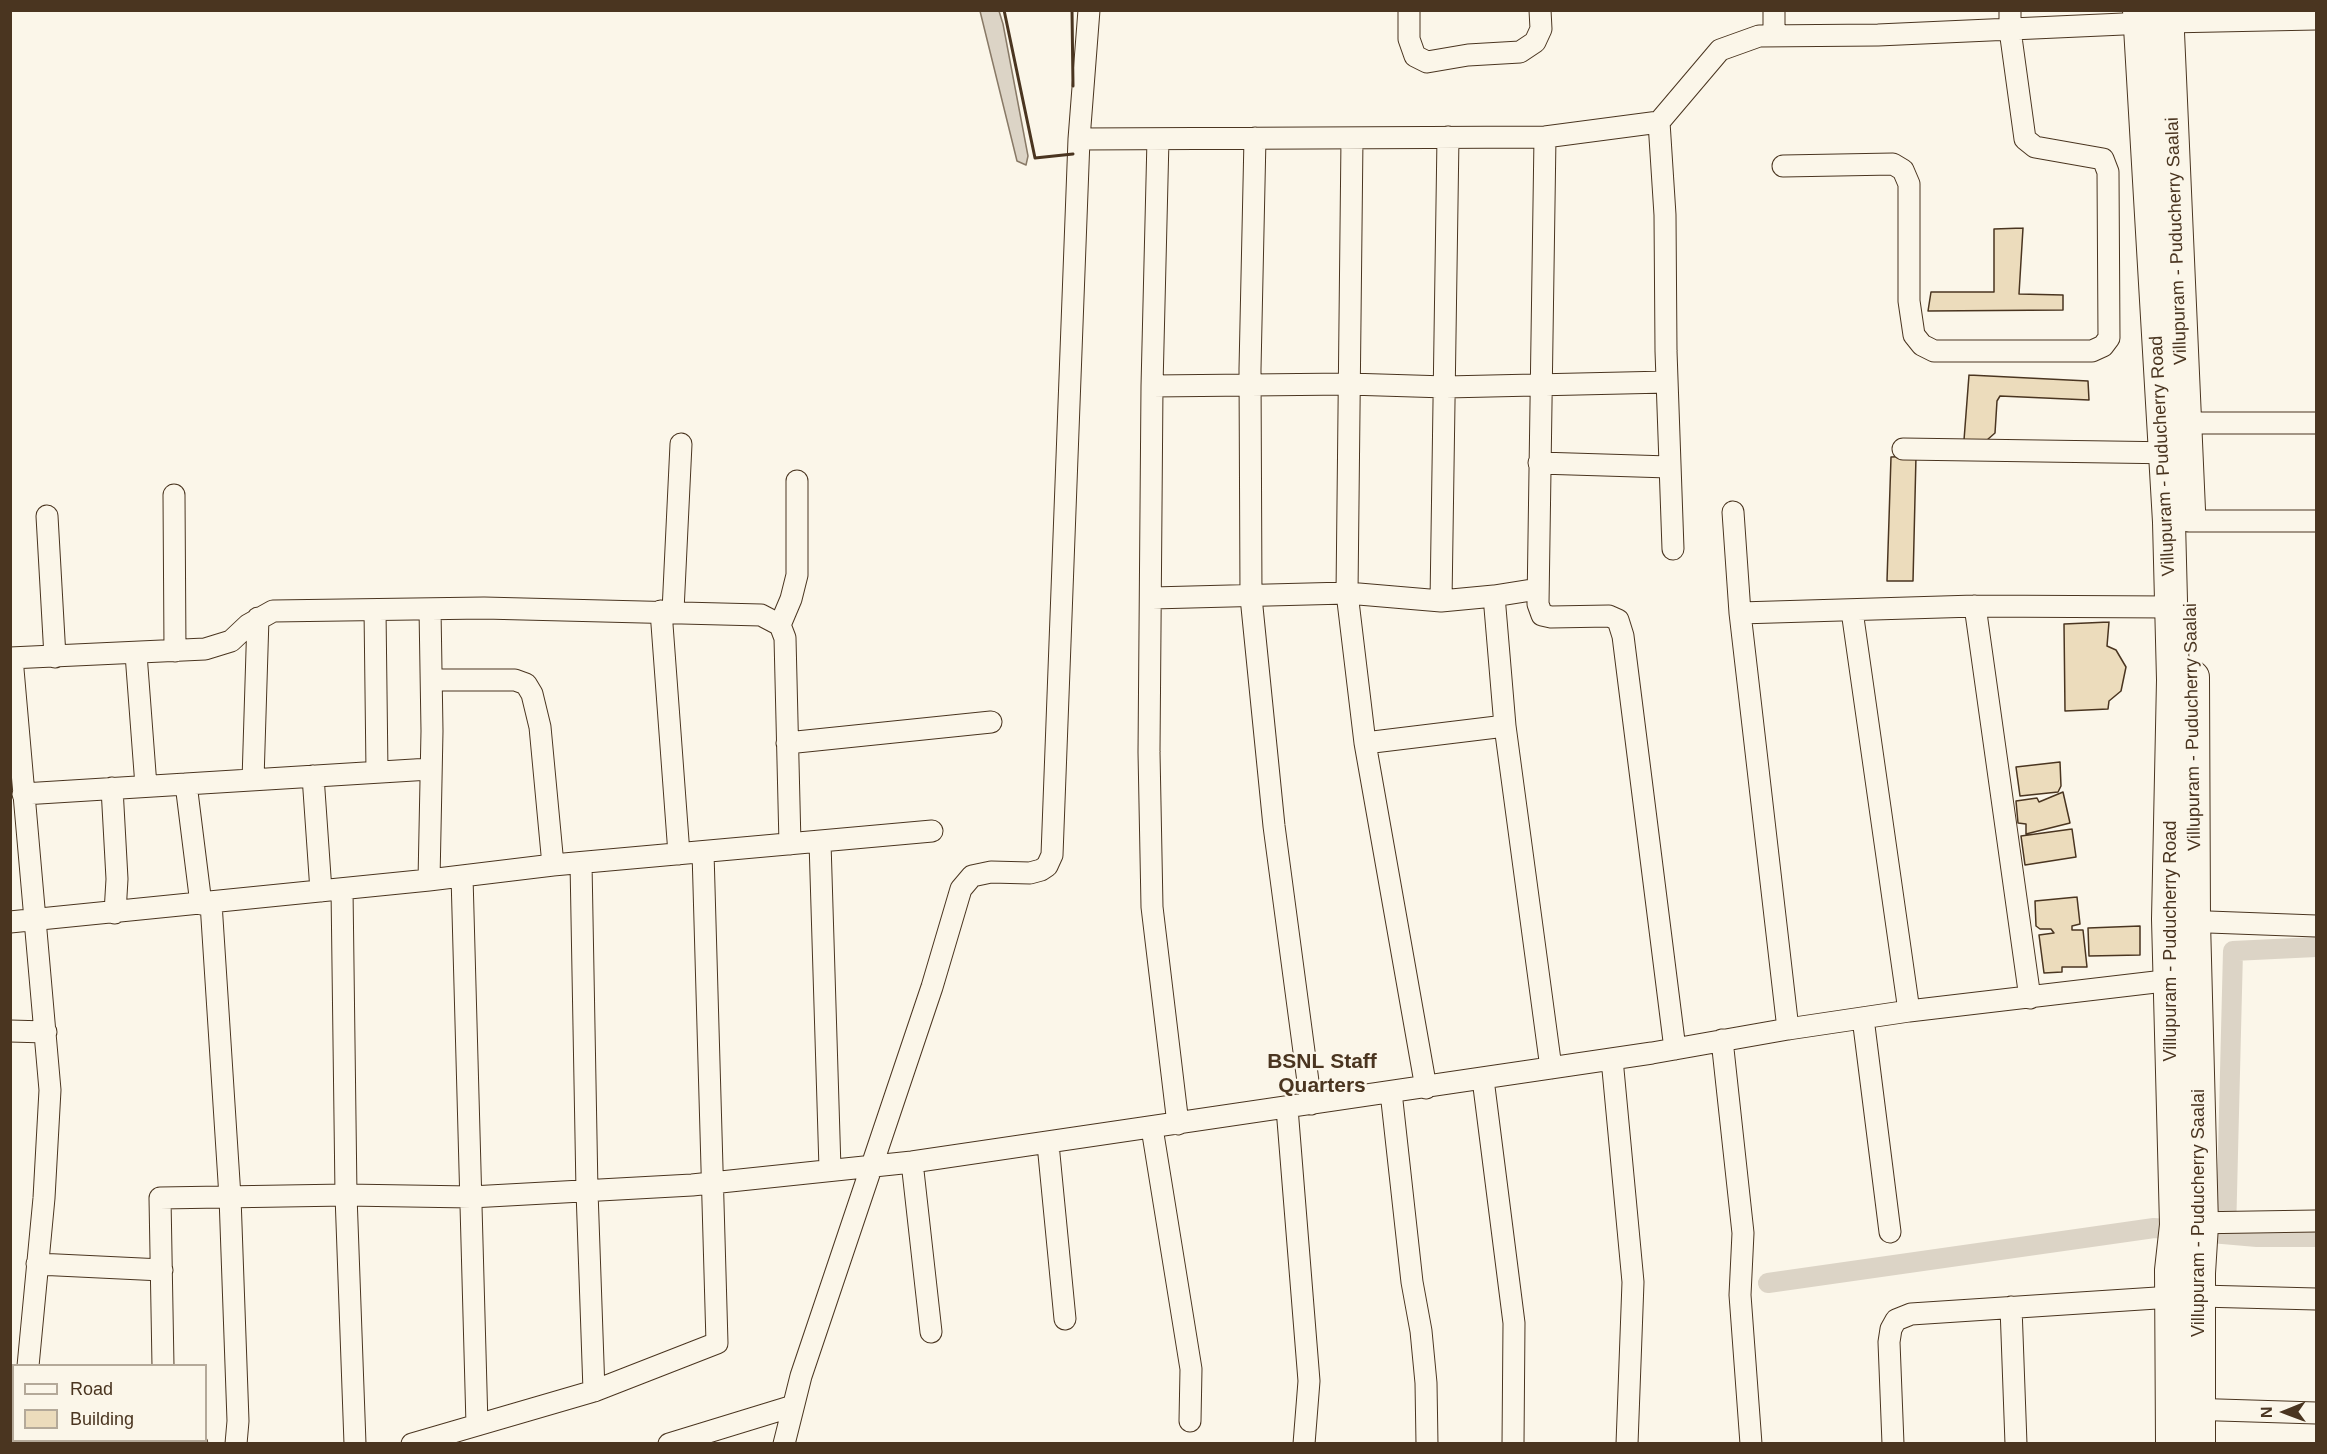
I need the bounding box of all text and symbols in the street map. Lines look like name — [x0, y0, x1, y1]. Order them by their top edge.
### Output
street label: Villupuram - Puducherry Saalai — [2162, 117, 2192, 365]
street label: Villupuram - Puducherry Road — [2146, 335, 2180, 577]
street label: Villupuram - Puducherry Saalai — [2180, 603, 2206, 851]
street label: Villupuram - Puducherry Road — [2160, 821, 2182, 1061]
district label: BSNL Staff Quarters — [1267, 1049, 1377, 1099]
street label: Villupuram - Puducherry Saalai — [2188, 1089, 2210, 1337]
legend — [12, 1364, 207, 1442]
text: Road — [70, 1379, 113, 1399]
north arrow — [2255, 1382, 2315, 1442]
text: N — [2258, 1406, 2275, 1418]
text: Building — [70, 1409, 134, 1429]

